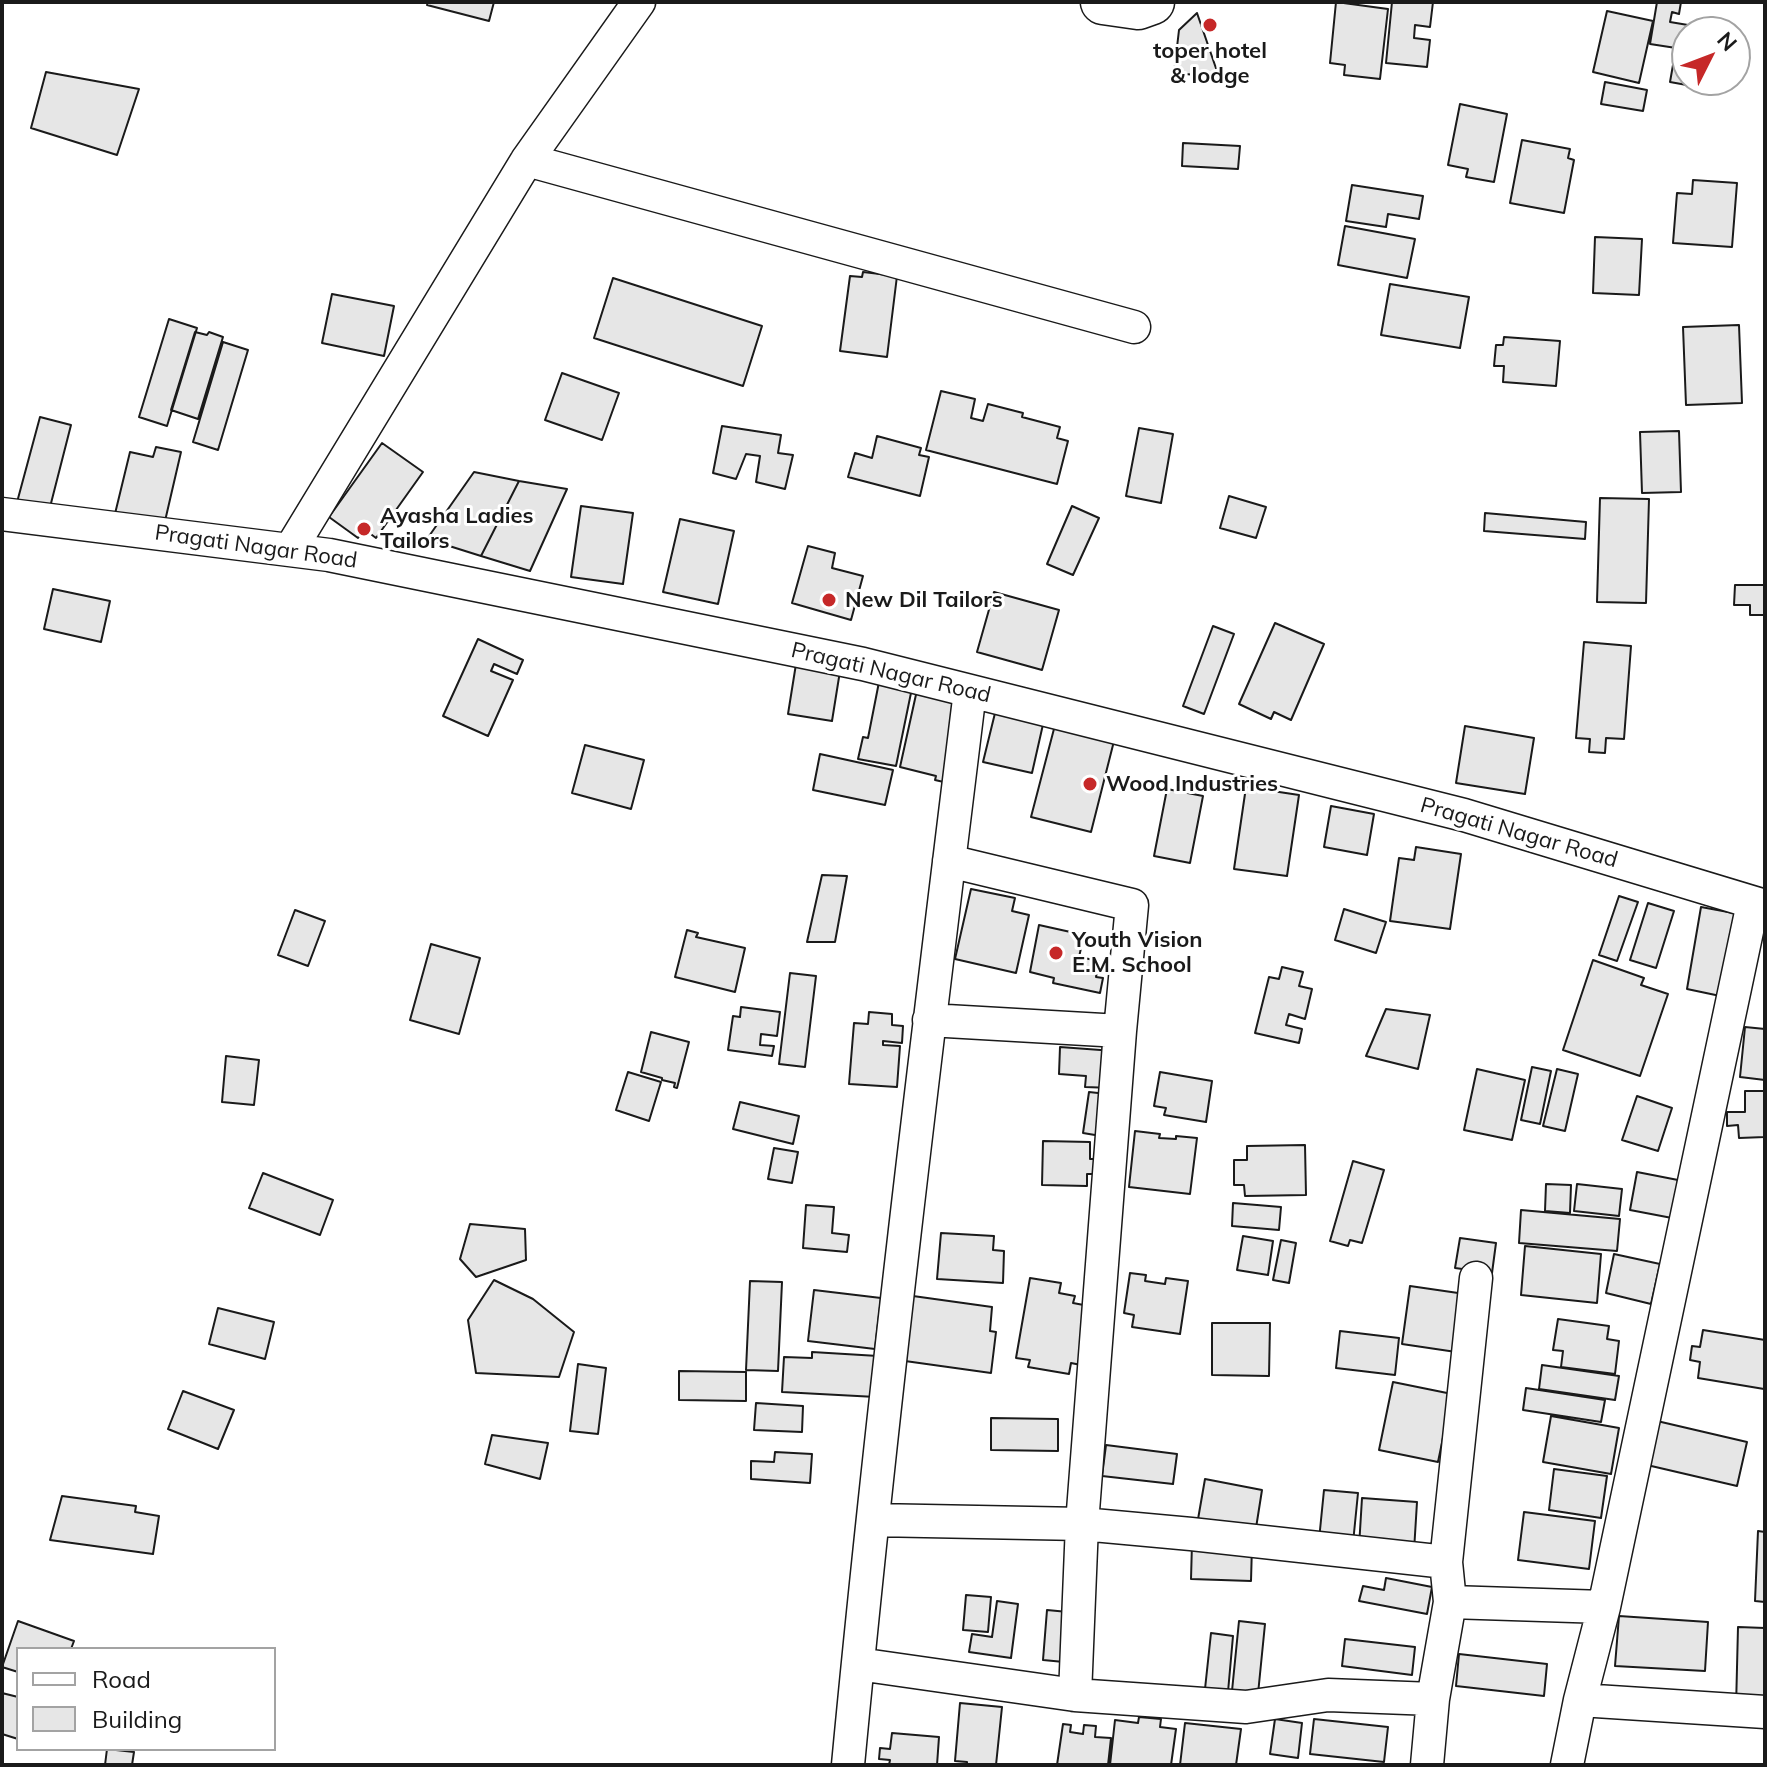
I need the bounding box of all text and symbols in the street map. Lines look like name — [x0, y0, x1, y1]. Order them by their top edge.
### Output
marker: toper hotel & lodge — [1201, 16, 1219, 34]
north arrow — [1671, 16, 1751, 96]
text: N — [1711, 26, 1743, 57]
place label: toper hotel & lodge — [1153, 38, 1267, 90]
place label: Ayasha Ladies Tailors — [380, 503, 534, 554]
street label: Pragati Nagar Road — [153, 520, 359, 574]
marker: Ayasha Ladies Tailors — [355, 520, 373, 538]
place label: New Dil Tailors — [845, 587, 1003, 613]
marker: New Dil Tailors — [820, 591, 838, 609]
street label: Pragati Nagar Road — [789, 637, 993, 709]
place label: Wood Industries — [1106, 771, 1278, 797]
marker: Wood Industries — [1081, 775, 1099, 793]
street label: Pragati Nagar Road — [1417, 792, 1621, 874]
place label: Youth Vision E.M. School — [1072, 927, 1202, 978]
marker: Youth Vision E.M. School — [1047, 944, 1065, 962]
legend — [16, 1647, 276, 1751]
text: Road — [92, 1664, 151, 1694]
text: Building — [92, 1704, 182, 1734]

